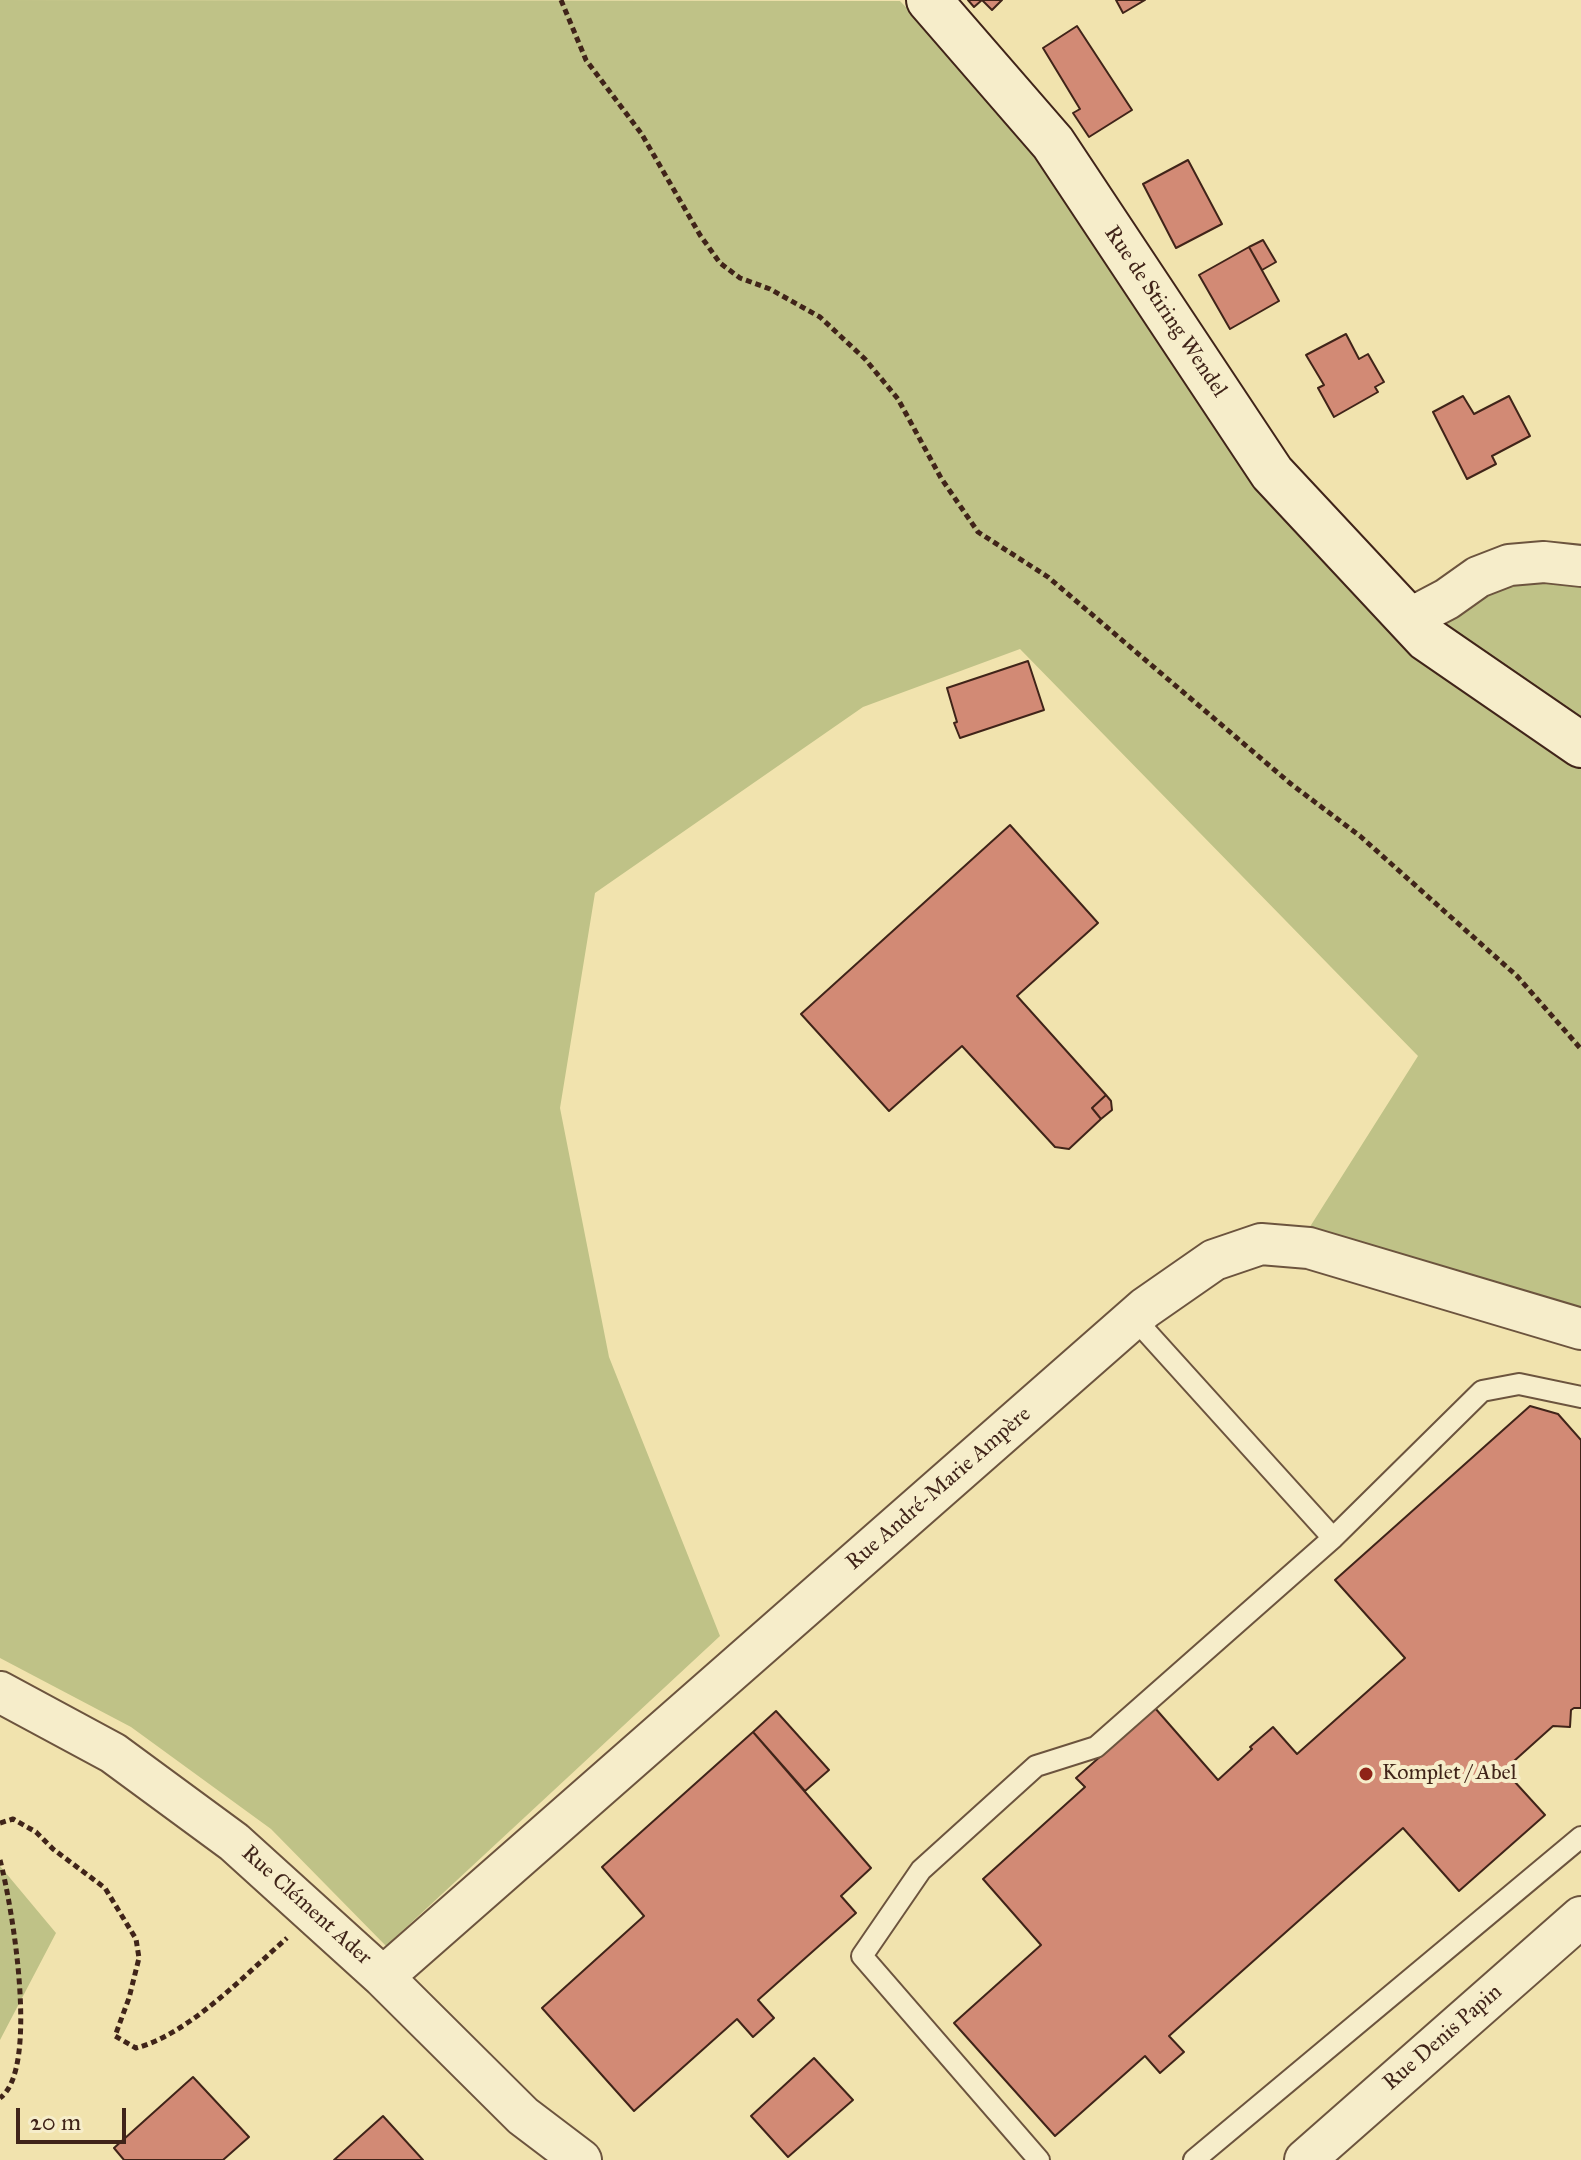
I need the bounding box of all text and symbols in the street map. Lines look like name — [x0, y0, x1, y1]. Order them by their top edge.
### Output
street label: Rue de Stiring Wendel — [1098, 221, 1232, 403]
street label: Rue André-Marie Ampère — [841, 1402, 1037, 1576]
place label: Komplet / Abel — [1382, 1761, 1517, 1787]
marker: Komplet / Abel — [1357, 1765, 1375, 1783]
street label: Rue Clément Ader — [235, 1841, 377, 1971]
street label: Rue Denis Papin — [1378, 1979, 1508, 2097]
scale bar — [20, 2092, 130, 2142]
text: 20 m — [30, 2107, 81, 2137]

